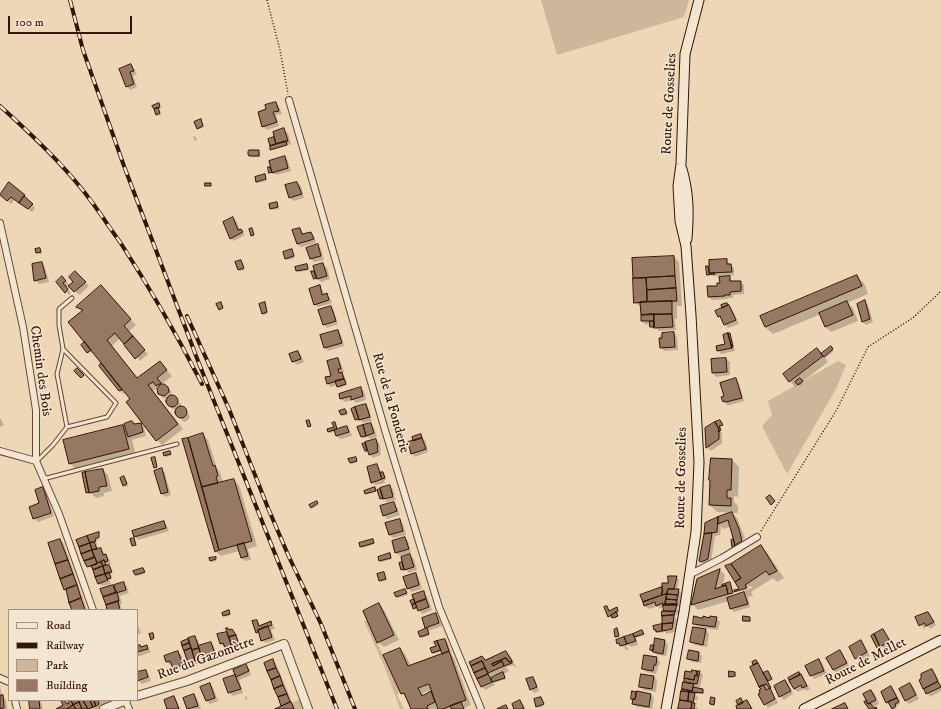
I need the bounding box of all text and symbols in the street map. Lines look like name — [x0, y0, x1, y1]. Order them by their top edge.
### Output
scale bar — [10, 8, 134, 34]
text: 100 m — [15, 15, 44, 30]
street label: Route de Gosselies — [659, 53, 681, 155]
street label: Chemin des Bois — [25, 325, 55, 417]
street label: Rue de la Fonderie — [368, 351, 412, 455]
street label: Route de Gosselies — [673, 427, 691, 529]
legend — [8, 609, 138, 701]
text: Road — [46, 618, 71, 633]
street label: Rue du Gazomètre — [155, 634, 257, 684]
street label: Route de Mellet — [823, 634, 909, 690]
text: Railway — [46, 638, 84, 653]
text: Park — [46, 658, 68, 673]
text: Building — [46, 678, 87, 693]

